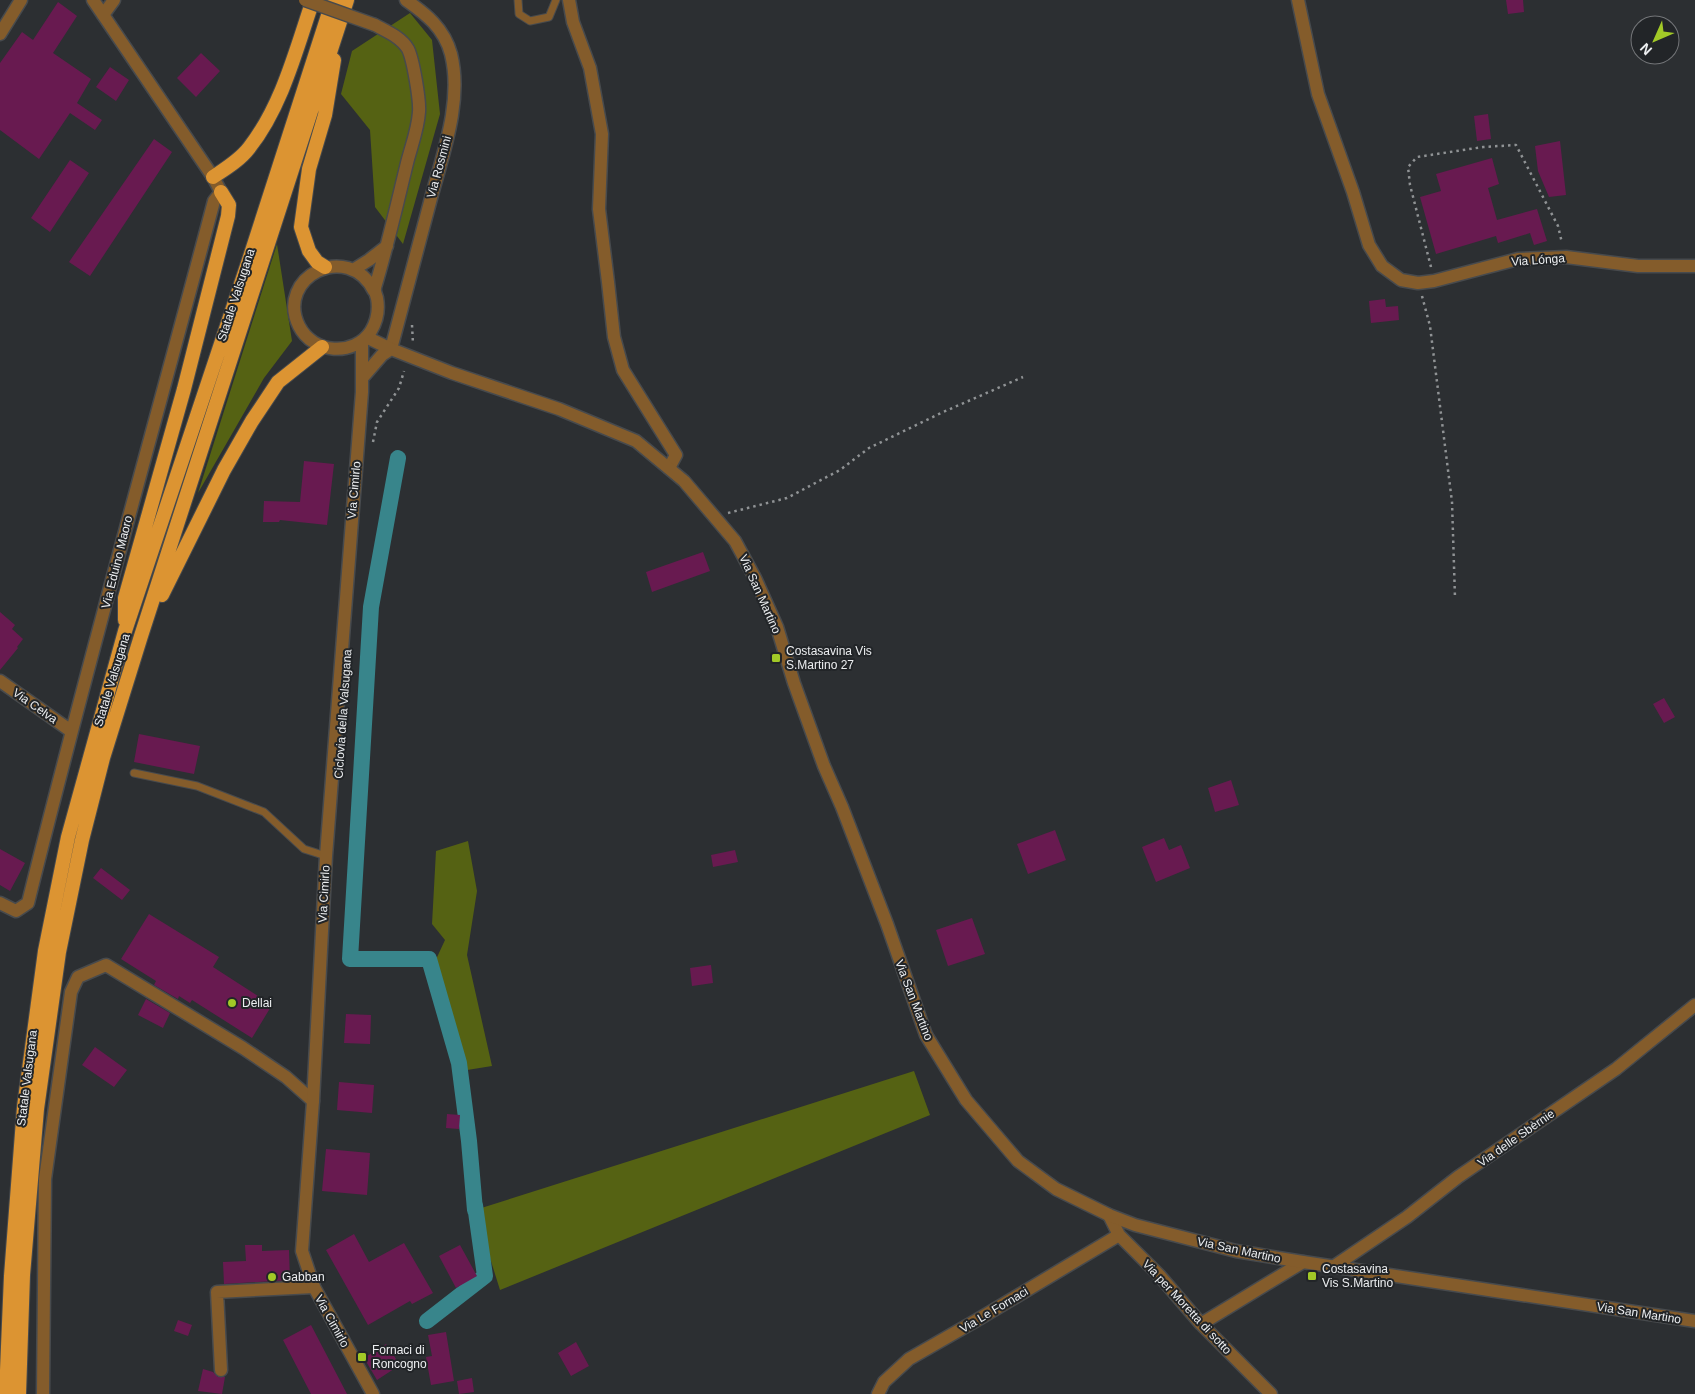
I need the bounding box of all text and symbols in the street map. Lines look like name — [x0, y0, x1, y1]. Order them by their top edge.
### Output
north arrow — [1630, 15, 1680, 65]
text: N — [1637, 40, 1655, 58]
street label: Via Rosmini — [424, 134, 454, 200]
street label: Statale Valsugana — [214, 247, 258, 343]
street label: Via Lónga — [1511, 251, 1566, 269]
street label: Via Cimirlo — [345, 460, 364, 519]
street label: Via Eduino Maoro — [99, 514, 135, 610]
street label: Via San Martino — [736, 552, 784, 636]
street label: Statale Valsugana — [91, 631, 133, 728]
place label: Costasavina Vis S.Martino 27 — [786, 644, 872, 672]
street label: Ciclovia della Valsugana — [331, 648, 355, 779]
marker: Costasavina Vis S.Martino 27 — [770, 652, 782, 664]
street label: Via Celva — [10, 686, 60, 727]
street label: Via Cimirlo — [315, 864, 333, 923]
street label: Via San Martino — [892, 958, 936, 1043]
place label: Dellai — [242, 996, 272, 1010]
marker: Dellai — [226, 997, 238, 1009]
street label: Statale Valsugana — [14, 1029, 40, 1127]
street label: Via delle Sbèrnie — [1475, 1106, 1557, 1170]
street label: Via San Martino — [1196, 1234, 1282, 1266]
street label: Via per Moretta di sotto — [1140, 1257, 1235, 1357]
place label: Costasavina Vis S.Martino — [1322, 1262, 1393, 1290]
place label: Gabban — [282, 1270, 325, 1284]
marker: Costasavina Vis S.Martino — [1306, 1270, 1318, 1282]
marker: Gabban — [266, 1271, 278, 1283]
street label: Via Le Fornaci — [957, 1284, 1031, 1336]
street label: Via Cimirlo — [312, 1292, 352, 1350]
street label: Via San Martino — [1596, 1299, 1682, 1327]
place label: Fornaci di Roncogno — [372, 1343, 427, 1371]
marker: Fornaci di Roncogno — [356, 1351, 368, 1363]

